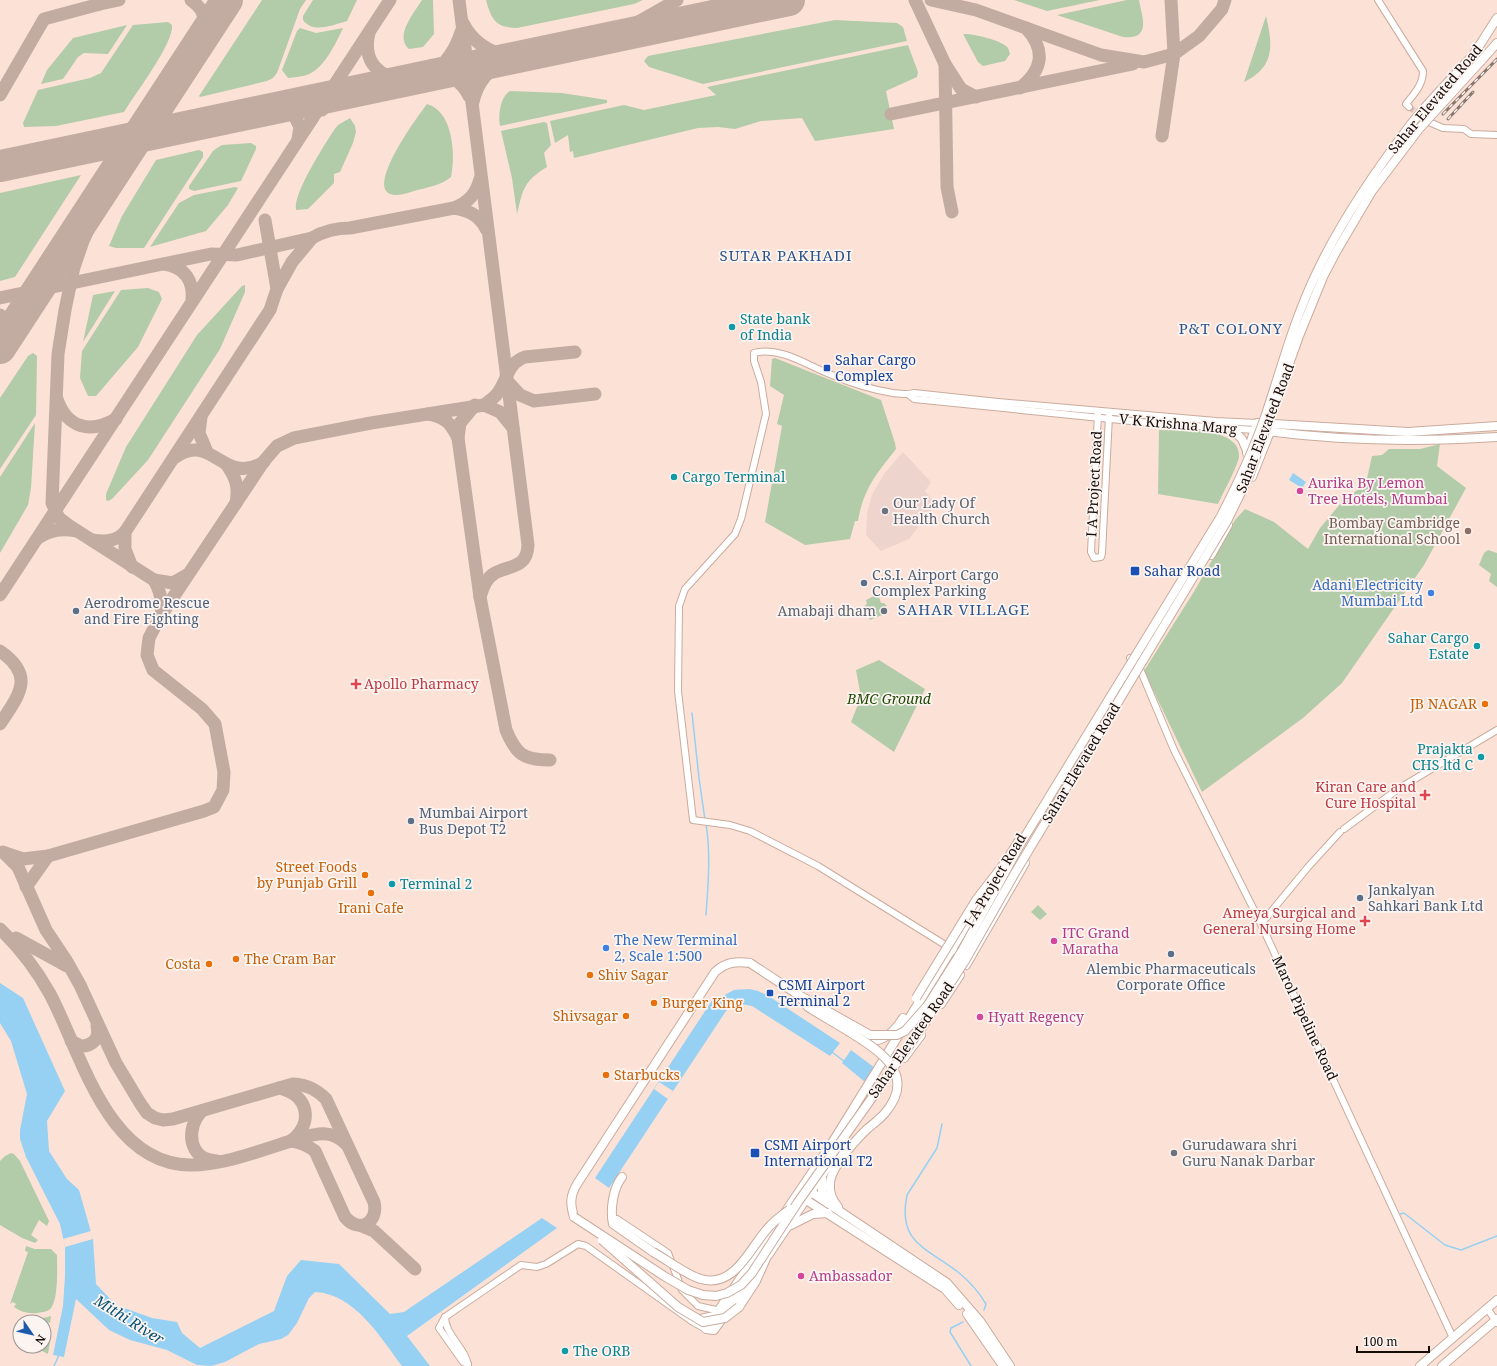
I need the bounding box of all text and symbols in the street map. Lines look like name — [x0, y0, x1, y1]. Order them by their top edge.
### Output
street label: Sahar Elevated Road — [1383, 40, 1486, 157]
district label: SUTAR PAKHADI — [720, 245, 852, 265]
place label: State bank of India — [740, 309, 811, 344]
district label: P&T COLONY — [1179, 318, 1283, 338]
marker: State bank of India — [727, 322, 737, 332]
place label: Sahar Cargo Complex — [835, 350, 916, 385]
street label: Sahar Elevated Road — [1231, 360, 1298, 495]
marker: Sahar Cargo Complex — [822, 363, 832, 373]
street label: V K Krishna Marg — [1118, 409, 1238, 438]
street label: I A Project Road — [1081, 430, 1106, 538]
place label: Cargo Terminal — [682, 467, 786, 486]
marker: Cargo Terminal — [669, 472, 679, 482]
place label: Aurika By Lemon Tree Hotels, Mumbai — [1308, 473, 1448, 508]
marker: Aurika By Lemon Tree Hotels, Mumbai — [1295, 486, 1305, 496]
place label: Our Lady Of Health Church — [893, 493, 990, 528]
marker: Our Lady Of Health Church — [880, 506, 890, 516]
place label: Bombay Cambridge International School — [1324, 513, 1461, 548]
marker: Bombay Cambridge International School — [1463, 526, 1473, 536]
place label: Sahar Road — [1144, 561, 1221, 580]
place label: C.S.I. Airport Cargo Complex Parking — [872, 565, 999, 600]
marker: Sahar Road — [1129, 565, 1141, 577]
place label: Adani Electricity Mumbai Ltd — [1312, 575, 1423, 610]
marker: C.S.I. Airport Cargo Complex Parking — [859, 578, 869, 588]
marker: Adani Electricity Mumbai Ltd — [1426, 588, 1436, 598]
place label: Aerodrome Rescue and Fire Fighting — [84, 593, 210, 628]
district label: SAHAR VILLAGE — [898, 599, 1030, 619]
place label: Amabaji dham — [778, 601, 876, 620]
marker: Aerodrome Rescue and Fire Fighting — [71, 606, 81, 616]
marker: Amabaji dham — [879, 606, 889, 616]
place label: Sahar Cargo Estate — [1388, 628, 1469, 663]
marker: Sahar Cargo Estate — [1472, 641, 1482, 651]
place label: Apollo Pharmacy — [364, 674, 479, 693]
marker: Apollo Pharmacy — [351, 679, 361, 689]
park label: BMC Ground — [846, 689, 932, 708]
place label: JB NAGAR — [1409, 694, 1478, 713]
street label: Sahar Elevated Road — [1037, 699, 1124, 827]
marker: JB NAGAR — [1480, 699, 1490, 709]
place label: Prajakta CHS ltd C — [1412, 739, 1473, 774]
marker: Prajakta CHS ltd C — [1476, 752, 1486, 762]
place label: Kiran Care and Cure Hospital — [1315, 777, 1417, 812]
marker: Kiran Care and Cure Hospital — [1419, 789, 1431, 801]
place label: Mumbai Airport Bus Depot T2 — [419, 803, 528, 838]
marker: Mumbai Airport Bus Depot T2 — [406, 816, 416, 826]
street label: I A Project Road — [959, 829, 1030, 930]
place label: Street Foods by Punjab Grill — [257, 857, 358, 892]
marker: Street Foods by Punjab Grill — [360, 870, 370, 880]
place label: Terminal 2 — [400, 874, 472, 893]
marker: Terminal 2 — [387, 879, 397, 889]
place label: Jankalyan Sahkari Bank Ltd — [1367, 880, 1484, 915]
marker: Irani Cafe — [366, 888, 376, 898]
marker: Jankalyan Sahkari Bank Ltd — [1355, 893, 1365, 903]
place label: Irani Cafe — [338, 898, 404, 917]
place label: Ameya Surgical and General Nursing Home — [1203, 903, 1356, 938]
marker: Ameya Surgical and General Nursing Home — [1359, 915, 1371, 927]
place label: ITC Grand Maratha — [1062, 923, 1130, 958]
place label: The New Terminal 2, Scale 1:500 — [614, 930, 738, 965]
marker: ITC Grand Maratha — [1049, 936, 1059, 946]
marker: The New Terminal 2, Scale 1:500 — [601, 943, 611, 953]
place label: The Cram Bar — [244, 949, 336, 968]
marker: Alembic Pharmaceuticals Corporate Office — [1166, 949, 1176, 959]
street label: Marol Pipeline Road — [1268, 952, 1343, 1084]
place label: Costa — [165, 954, 201, 973]
marker: The Cram Bar — [231, 954, 241, 964]
marker: Costa — [204, 959, 214, 969]
place label: Alembic Pharmaceuticals Corporate Office — [1086, 959, 1256, 994]
place label: Shiv Sagar — [598, 965, 669, 984]
marker: Shiv Sagar — [585, 970, 595, 980]
place label: CSMI Airport Terminal 2 — [778, 975, 865, 1010]
street label: Sahar Elevated Road — [863, 978, 958, 1101]
marker: CSMI Airport Terminal 2 — [765, 988, 775, 998]
place label: Burger King — [662, 993, 743, 1012]
marker: Burger King — [649, 998, 659, 1008]
place label: Shivsagar — [553, 1006, 618, 1025]
place label: Hyatt Regency — [988, 1007, 1084, 1026]
marker: Shivsagar — [621, 1011, 631, 1021]
marker: Hyatt Regency — [975, 1012, 985, 1022]
place label: Starbucks — [614, 1065, 680, 1084]
marker: Starbucks — [601, 1070, 611, 1080]
place label: CSMI Airport International T2 — [764, 1135, 873, 1170]
place label: Gurudawara shri Guru Nanak Darbar — [1182, 1135, 1315, 1170]
marker: CSMI Airport International T2 — [749, 1147, 761, 1159]
marker: Gurudawara shri Guru Nanak Darbar — [1169, 1148, 1179, 1158]
place label: Ambassador — [809, 1266, 893, 1285]
marker: Ambassador — [796, 1271, 806, 1281]
water label: Mithi River — [90, 1289, 169, 1349]
north arrow — [12, 1314, 52, 1354]
scale bar — [1357, 1328, 1429, 1354]
text: N — [32, 1332, 49, 1348]
text: 100 m — [1363, 1333, 1398, 1350]
place label: The ORB — [573, 1341, 630, 1360]
marker: The ORB — [560, 1346, 570, 1356]

